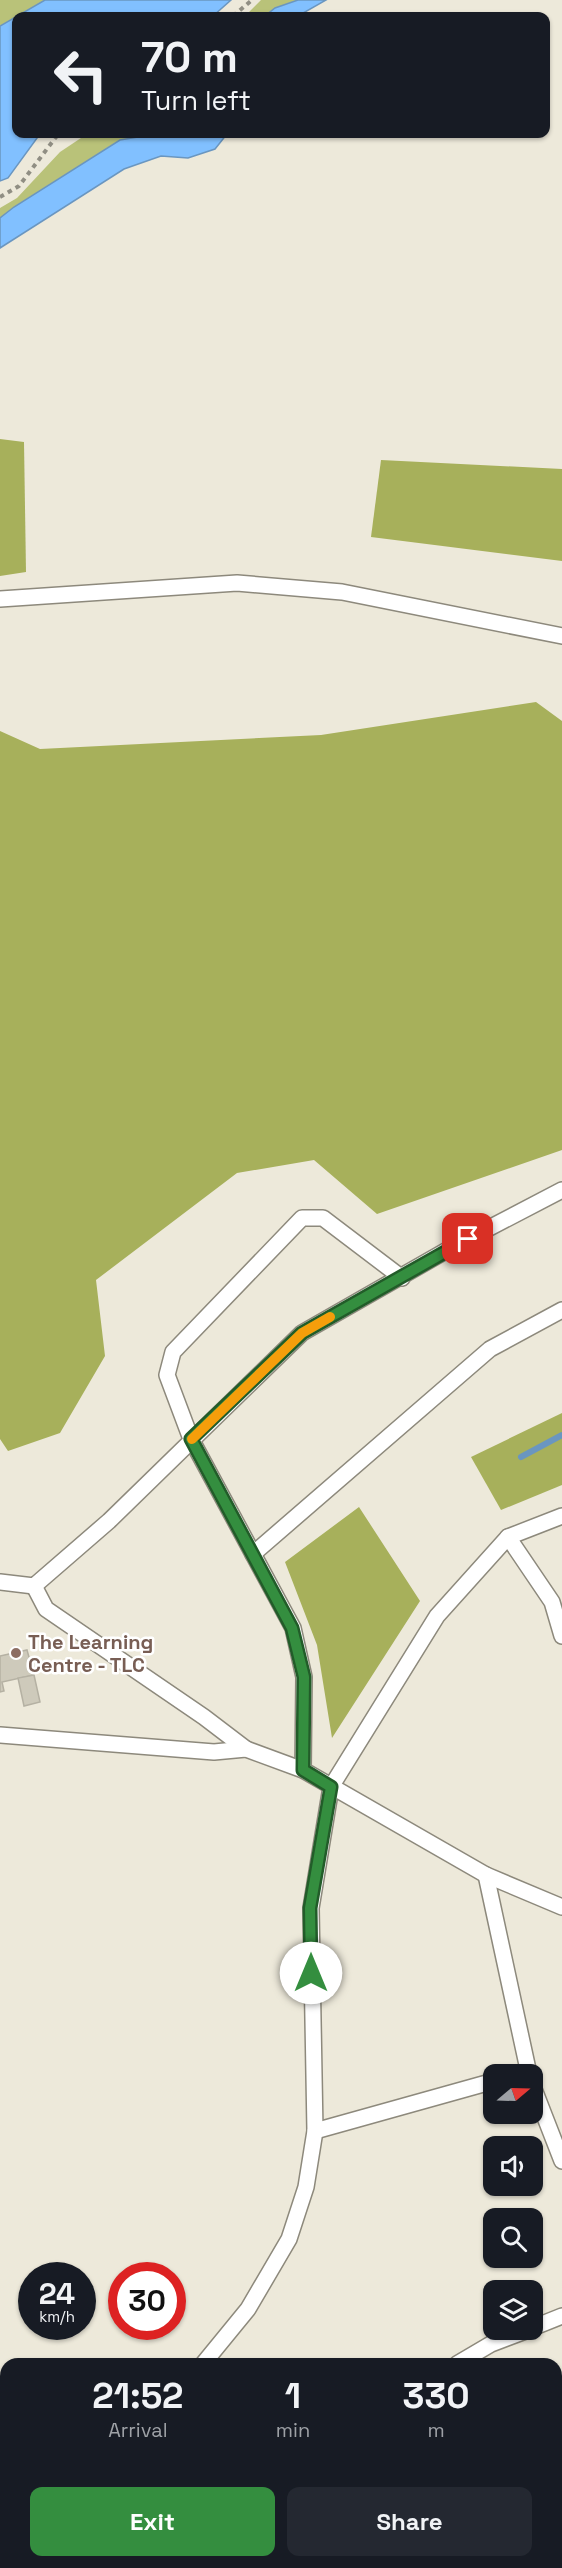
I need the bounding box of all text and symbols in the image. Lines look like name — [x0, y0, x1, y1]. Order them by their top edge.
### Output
text: 70 m — [141, 31, 238, 84]
icon: left — [42, 36, 120, 114]
text: Turn left — [141, 83, 251, 118]
pin — [442, 1213, 493, 1264]
icon: arrive — [451, 1222, 484, 1255]
place label: The Learning Centre - TLC — [28, 1629, 153, 1678]
marker: The Learning Centre - TLC — [9, 1646, 23, 1660]
position arrow — [279, 1941, 343, 2005]
north arrow — [483, 2064, 543, 2124]
map controls — [483, 2064, 543, 2340]
button: sound — [483, 2136, 543, 2196]
button: search — [483, 2208, 543, 2268]
speed limit sign: 30 — [108, 2262, 186, 2340]
text: 24 — [39, 2274, 75, 2313]
button: layers — [483, 2280, 543, 2340]
text: km/h — [39, 2307, 75, 2326]
text: 21:52 — [92, 2373, 183, 2419]
text: 1 — [285, 2373, 301, 2419]
text: 330 — [403, 2373, 470, 2419]
text: Arrival — [108, 2417, 168, 2443]
text: min — [276, 2417, 310, 2443]
text: m — [427, 2417, 445, 2443]
button: Exit — [30, 2487, 275, 2556]
button: Share — [287, 2487, 532, 2556]

